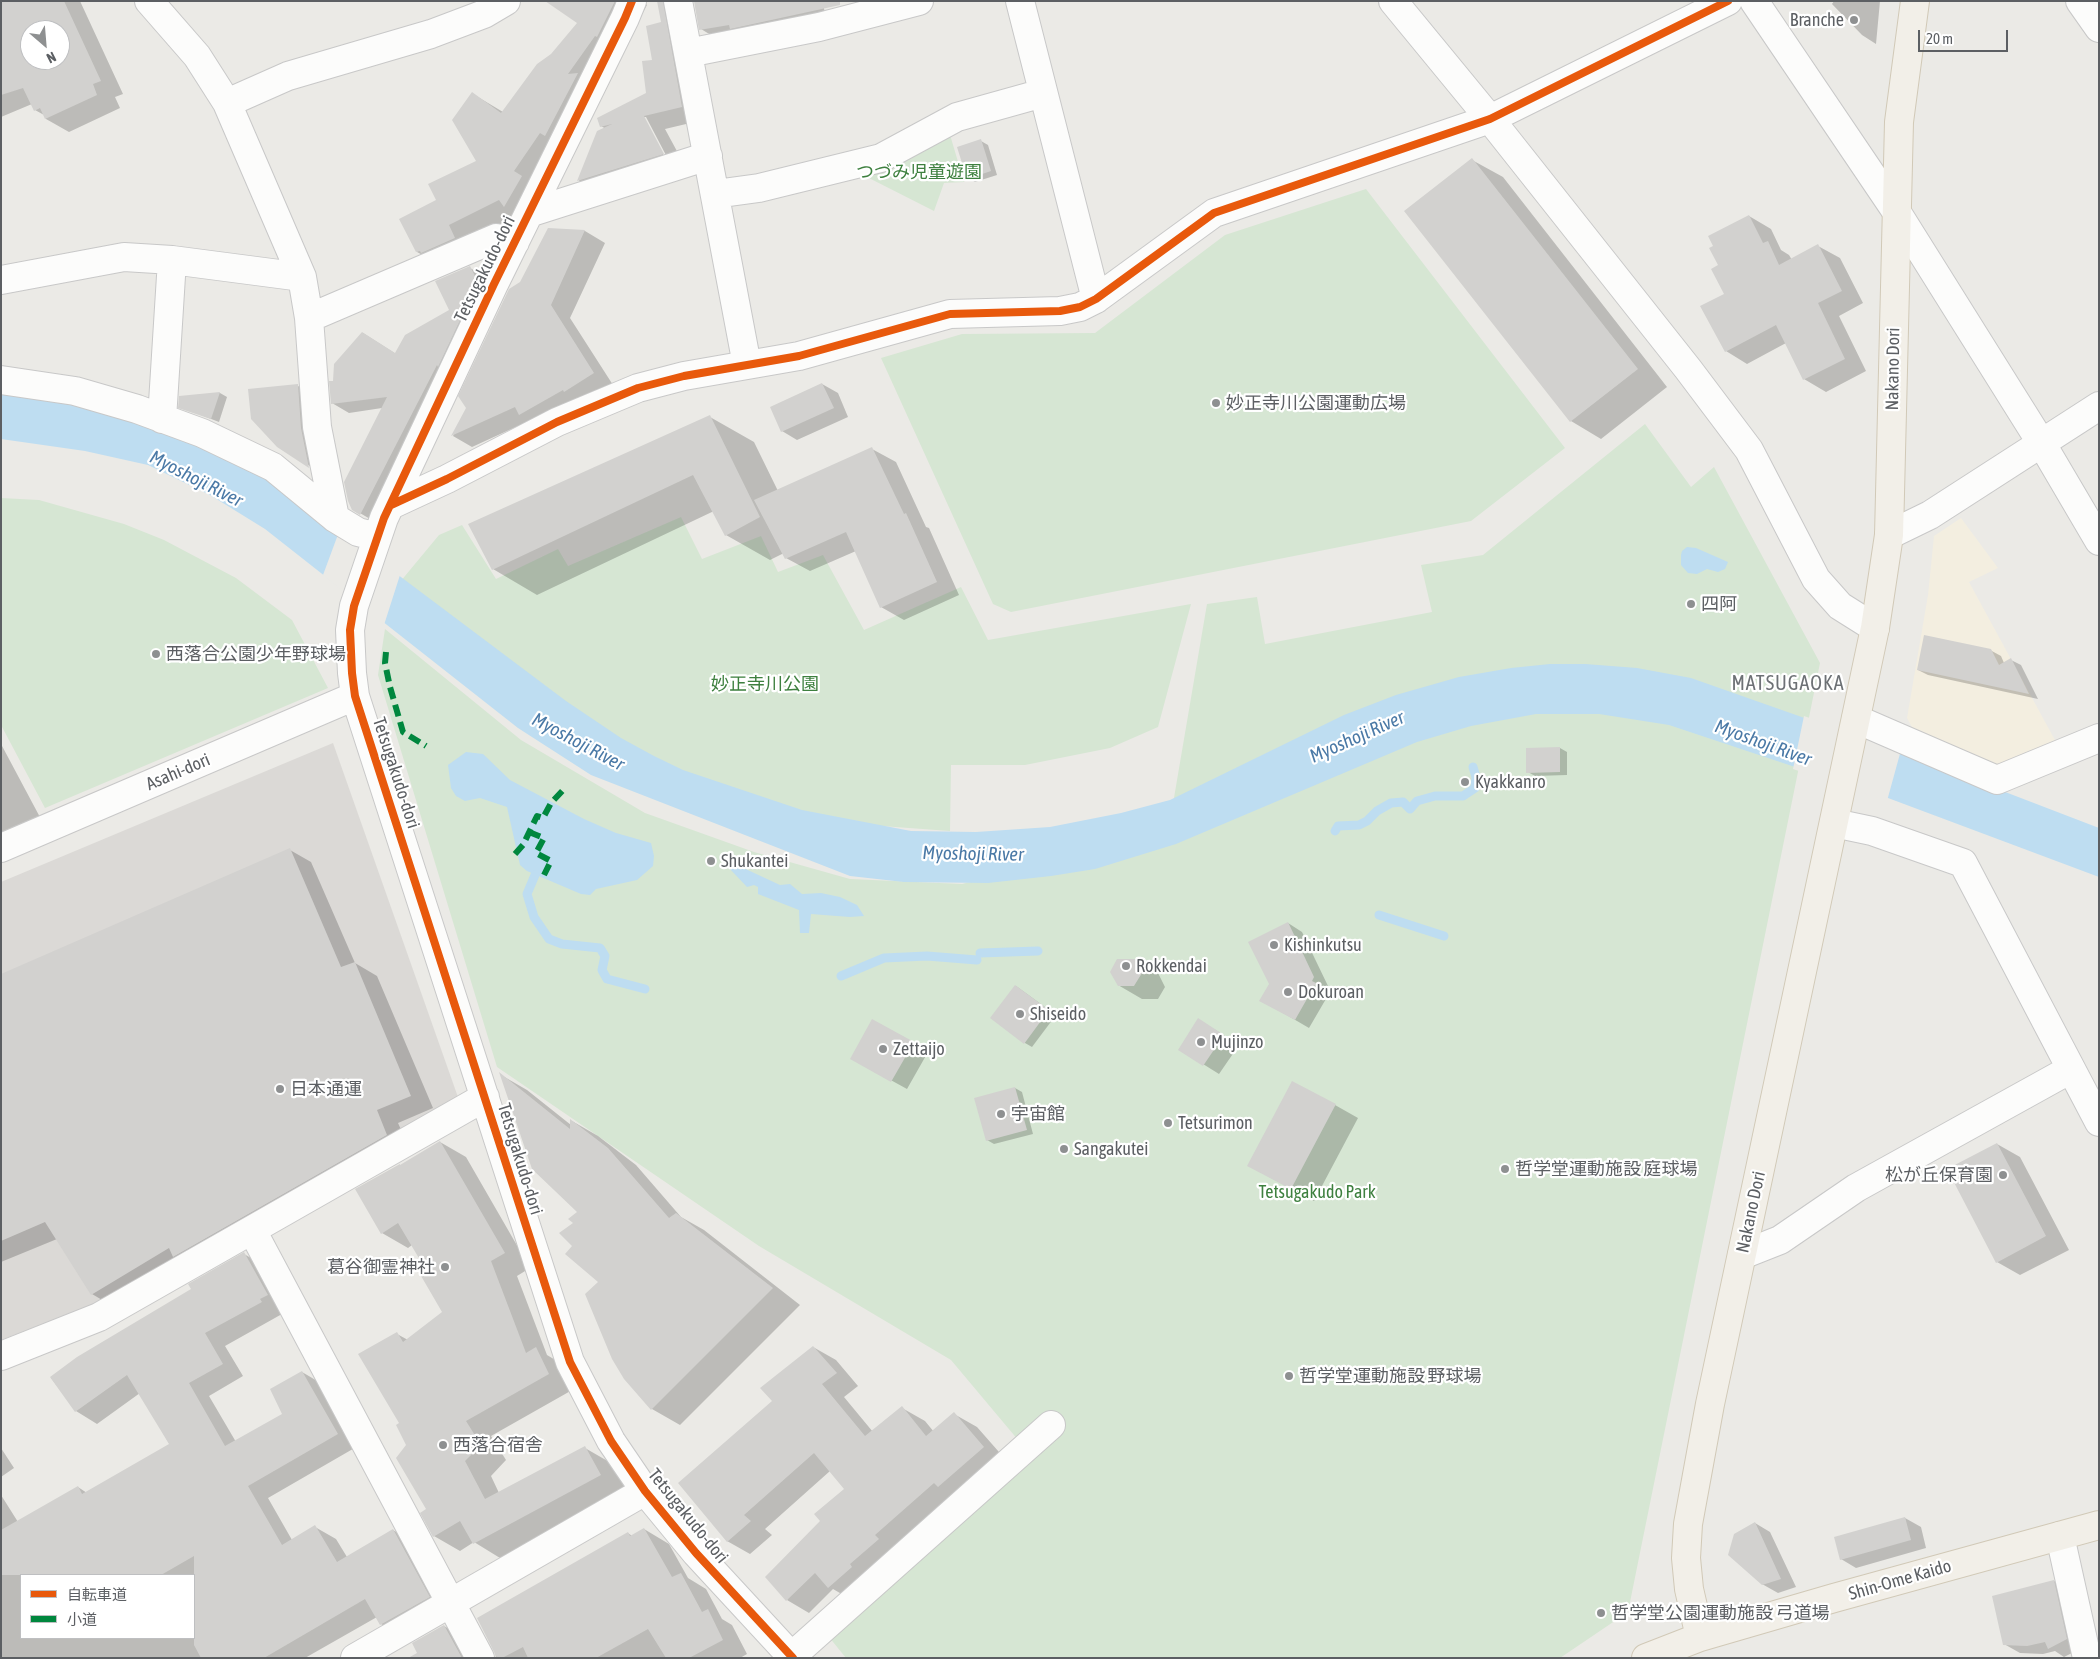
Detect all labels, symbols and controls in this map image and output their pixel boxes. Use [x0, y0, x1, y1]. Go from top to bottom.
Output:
place label: Branche [1790, 9, 1844, 31]
marker: Branche [1848, 14, 1860, 26]
north arrow [20, 20, 70, 70]
scale bar [1920, 20, 2010, 52]
text: 20 m [1926, 30, 1953, 47]
text: N [44, 48, 59, 66]
park label: つづみ児童遊園 [856, 161, 982, 183]
street label: Tetsugakudo-dori [450, 212, 520, 326]
street label: Nakano Dori [1881, 327, 1905, 411]
place label: 妙正寺川公園運動広場 [1226, 392, 1406, 414]
marker: 妙正寺川公園運動広場 [1210, 397, 1222, 409]
water label: Myoshoji River [146, 446, 246, 512]
place label: 四阿 [1701, 593, 1737, 615]
marker: 四阿 [1685, 598, 1697, 610]
place label: 西落合公園少年野球場 [166, 643, 346, 665]
marker: 西落合公園少年野球場 [150, 648, 162, 660]
district label: MATSUGAOKA [1730, 672, 1846, 696]
park label: 妙正寺川公園 [711, 673, 819, 695]
water label: Myoshoji River [1306, 706, 1408, 768]
water label: Myoshoji River [528, 708, 628, 776]
street label: Tetsugakudo-dori [368, 715, 424, 831]
water label: Myoshoji River [1712, 715, 1814, 771]
street label: Asahi-dori [143, 749, 213, 795]
place label: Kyakkanro [1475, 771, 1546, 793]
marker: Kyakkanro [1459, 776, 1471, 788]
water label: Myoshoji River [922, 842, 1024, 866]
place label: Shukantei [721, 850, 788, 872]
marker: Shukantei [705, 855, 717, 867]
place label: Kishinkutsu [1284, 934, 1362, 956]
marker: Kishinkutsu [1268, 939, 1280, 951]
place label: Rokkendai [1136, 955, 1207, 977]
marker: Rokkendai [1120, 960, 1132, 972]
place label: Dokuroan [1298, 981, 1364, 1003]
marker: Dokuroan [1282, 986, 1294, 998]
place label: Shiseido [1030, 1003, 1086, 1025]
marker: Shiseido [1014, 1008, 1026, 1020]
place label: Mujinzo [1211, 1031, 1264, 1053]
marker: Mujinzo [1195, 1036, 1207, 1048]
place label: Zettaijo [893, 1038, 945, 1060]
marker: Zettaijo [877, 1043, 889, 1055]
place label: 日本通運 [290, 1078, 362, 1100]
marker: 日本通運 [274, 1083, 286, 1095]
street label: Tetsugakudo-dori [493, 1101, 547, 1217]
place label: 宇宙館 [1011, 1103, 1065, 1125]
marker: 宇宙館 [995, 1108, 1007, 1120]
place label: Tetsurimon [1178, 1112, 1253, 1134]
marker: Tetsurimon [1162, 1117, 1174, 1129]
place label: Sangakutei [1074, 1138, 1148, 1160]
marker: Sangakutei [1058, 1143, 1070, 1155]
place label: 哲学堂運動施設 庭球場 [1515, 1158, 1697, 1180]
marker: 哲学堂運動施設 庭球場 [1499, 1163, 1511, 1175]
place label: 松が丘保育園 [1885, 1164, 1993, 1186]
street label: Nakano Dori [1732, 1169, 1770, 1255]
marker: 松が丘保育園 [1997, 1169, 2009, 1181]
park label: Tetsugakudo Park [1258, 1181, 1376, 1203]
place label: 葛谷御霊神社 [327, 1256, 435, 1278]
marker: 葛谷御霊神社 [439, 1261, 451, 1273]
place label: 哲学堂運動施設 野球場 [1299, 1365, 1481, 1387]
marker: 哲学堂運動施設 野球場 [1283, 1370, 1295, 1382]
place label: 西落合宿舎 [453, 1434, 543, 1456]
marker: 西落合宿舎 [437, 1439, 449, 1451]
street label: Tetsugakudo-dori [643, 1464, 733, 1568]
street label: Shin-Ome Kaido [1846, 1555, 1954, 1605]
legend [20, 1574, 195, 1639]
text: 自転車道 [67, 1586, 127, 1603]
place label: 哲学堂公園運動施設 弓道場 [1611, 1602, 1829, 1624]
marker: 哲学堂公園運動施設 弓道場 [1595, 1607, 1607, 1619]
text: 小道 [67, 1611, 97, 1628]

